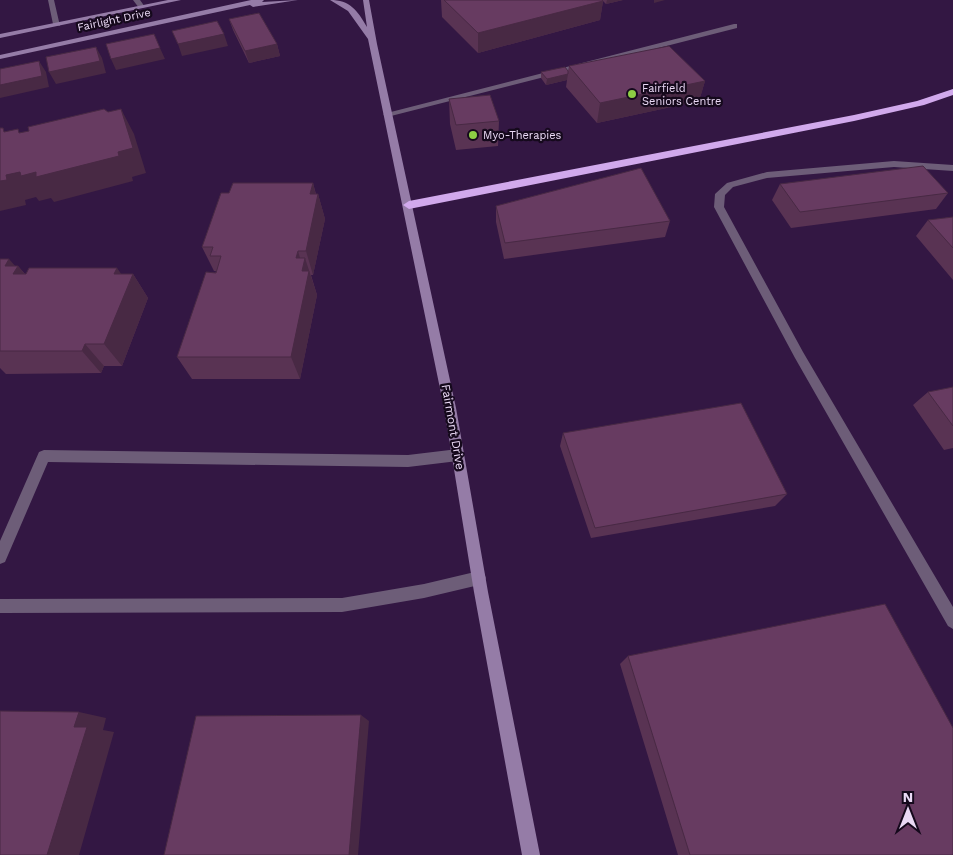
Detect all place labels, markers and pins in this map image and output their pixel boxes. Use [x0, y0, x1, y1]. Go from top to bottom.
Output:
place label: Fairfield Seniors Centre [642, 82, 721, 108]
marker: Fairfield Seniors Centre [626, 88, 638, 100]
marker: Myo-Therapies [467, 129, 479, 141]
place label: Myo-Therapies [483, 129, 562, 142]

